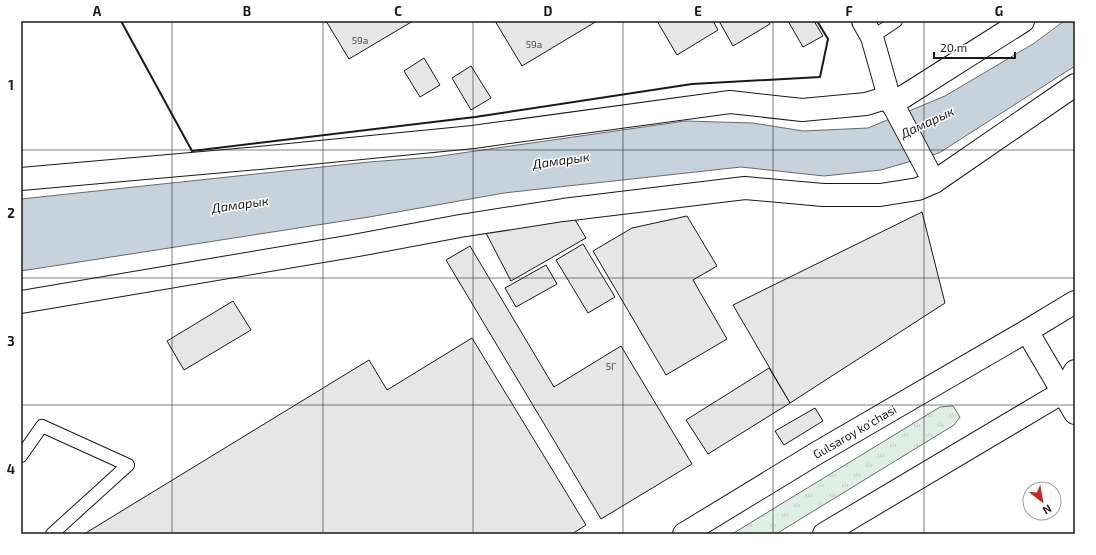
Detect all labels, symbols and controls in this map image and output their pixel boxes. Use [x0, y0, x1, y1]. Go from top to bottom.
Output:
text: A [93, 3, 102, 19]
text: B [243, 3, 251, 19]
text: C [394, 3, 402, 19]
text: D [544, 3, 553, 19]
text: E [694, 3, 702, 19]
text: F [845, 3, 853, 19]
text: G [995, 3, 1003, 19]
house number: 59а [352, 34, 368, 46]
scale bar [934, 34, 1015, 60]
house number: 59а [526, 38, 542, 50]
text: 20 m [940, 40, 967, 54]
text: 1 [8, 77, 14, 93]
water label: Дамарык [897, 103, 956, 142]
water label: Дамарык [531, 148, 591, 172]
water label: Дамарык [210, 192, 270, 216]
text: 2 [7, 205, 15, 221]
text: 3 [7, 333, 15, 349]
house number: 5Г [606, 360, 616, 372]
street label: Gulsaroy ko'chasi [810, 402, 899, 461]
text: 4 [7, 461, 15, 477]
north arrow [1022, 481, 1062, 521]
text: N [1041, 502, 1054, 518]

